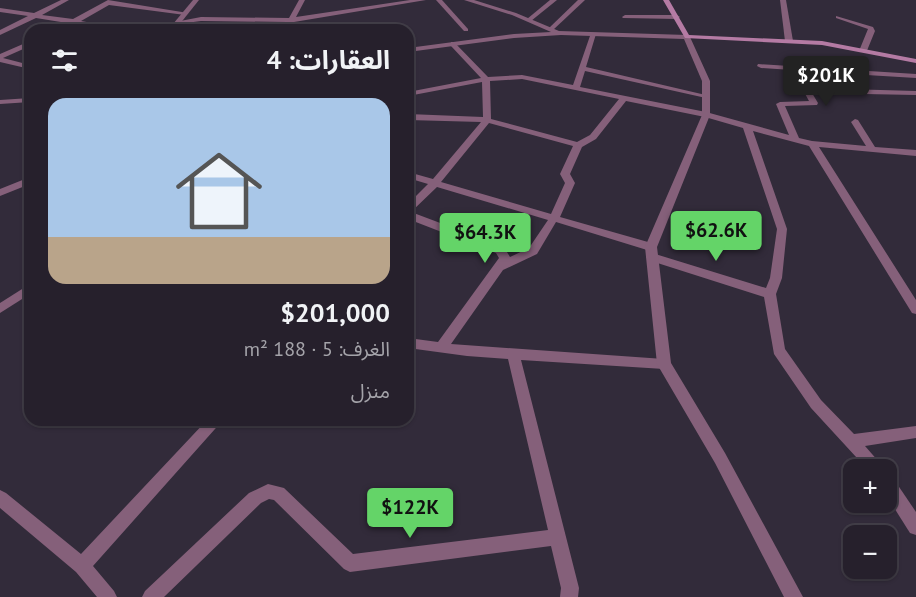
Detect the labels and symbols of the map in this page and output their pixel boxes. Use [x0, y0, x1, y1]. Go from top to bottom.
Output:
pin: $201K [784, 56, 868, 107]
pin: $62.6K [667, 211, 765, 262]
pin: $64.3K [436, 213, 534, 264]
pin: $122K [368, 488, 452, 539]

